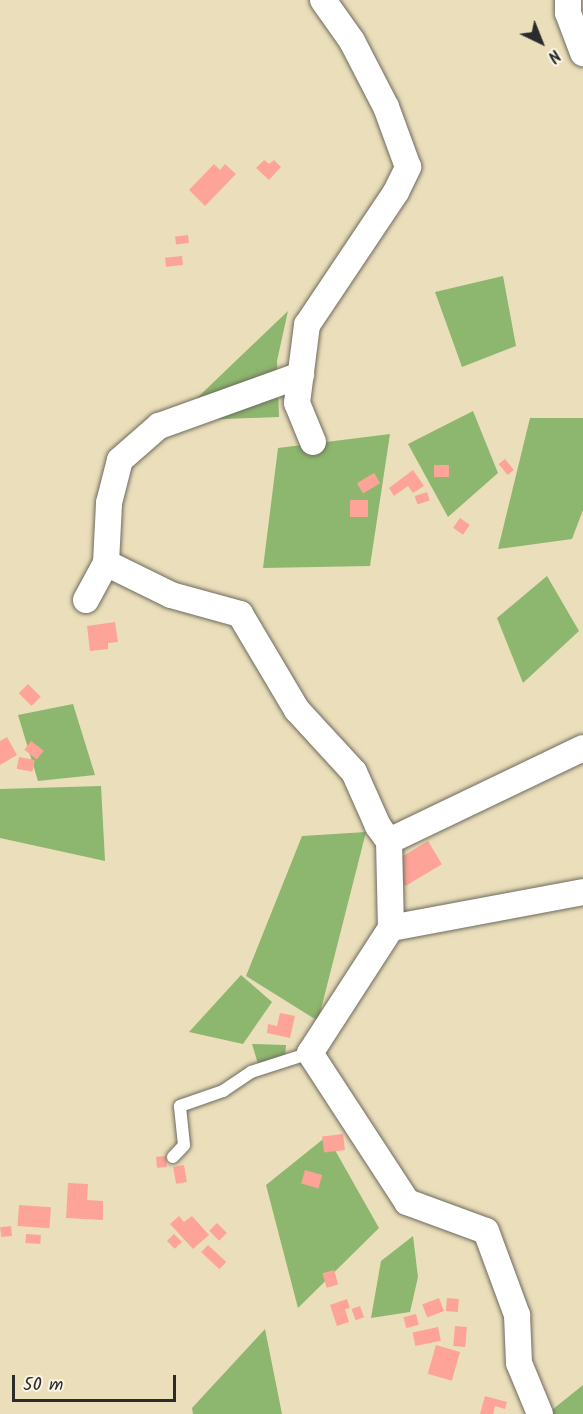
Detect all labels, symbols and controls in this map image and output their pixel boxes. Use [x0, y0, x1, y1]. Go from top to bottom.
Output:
north arrow [511, 12, 571, 72]
text: N [541, 43, 566, 68]
scale bar [15, 1363, 178, 1401]
text: 50 m [23, 1371, 63, 1400]

